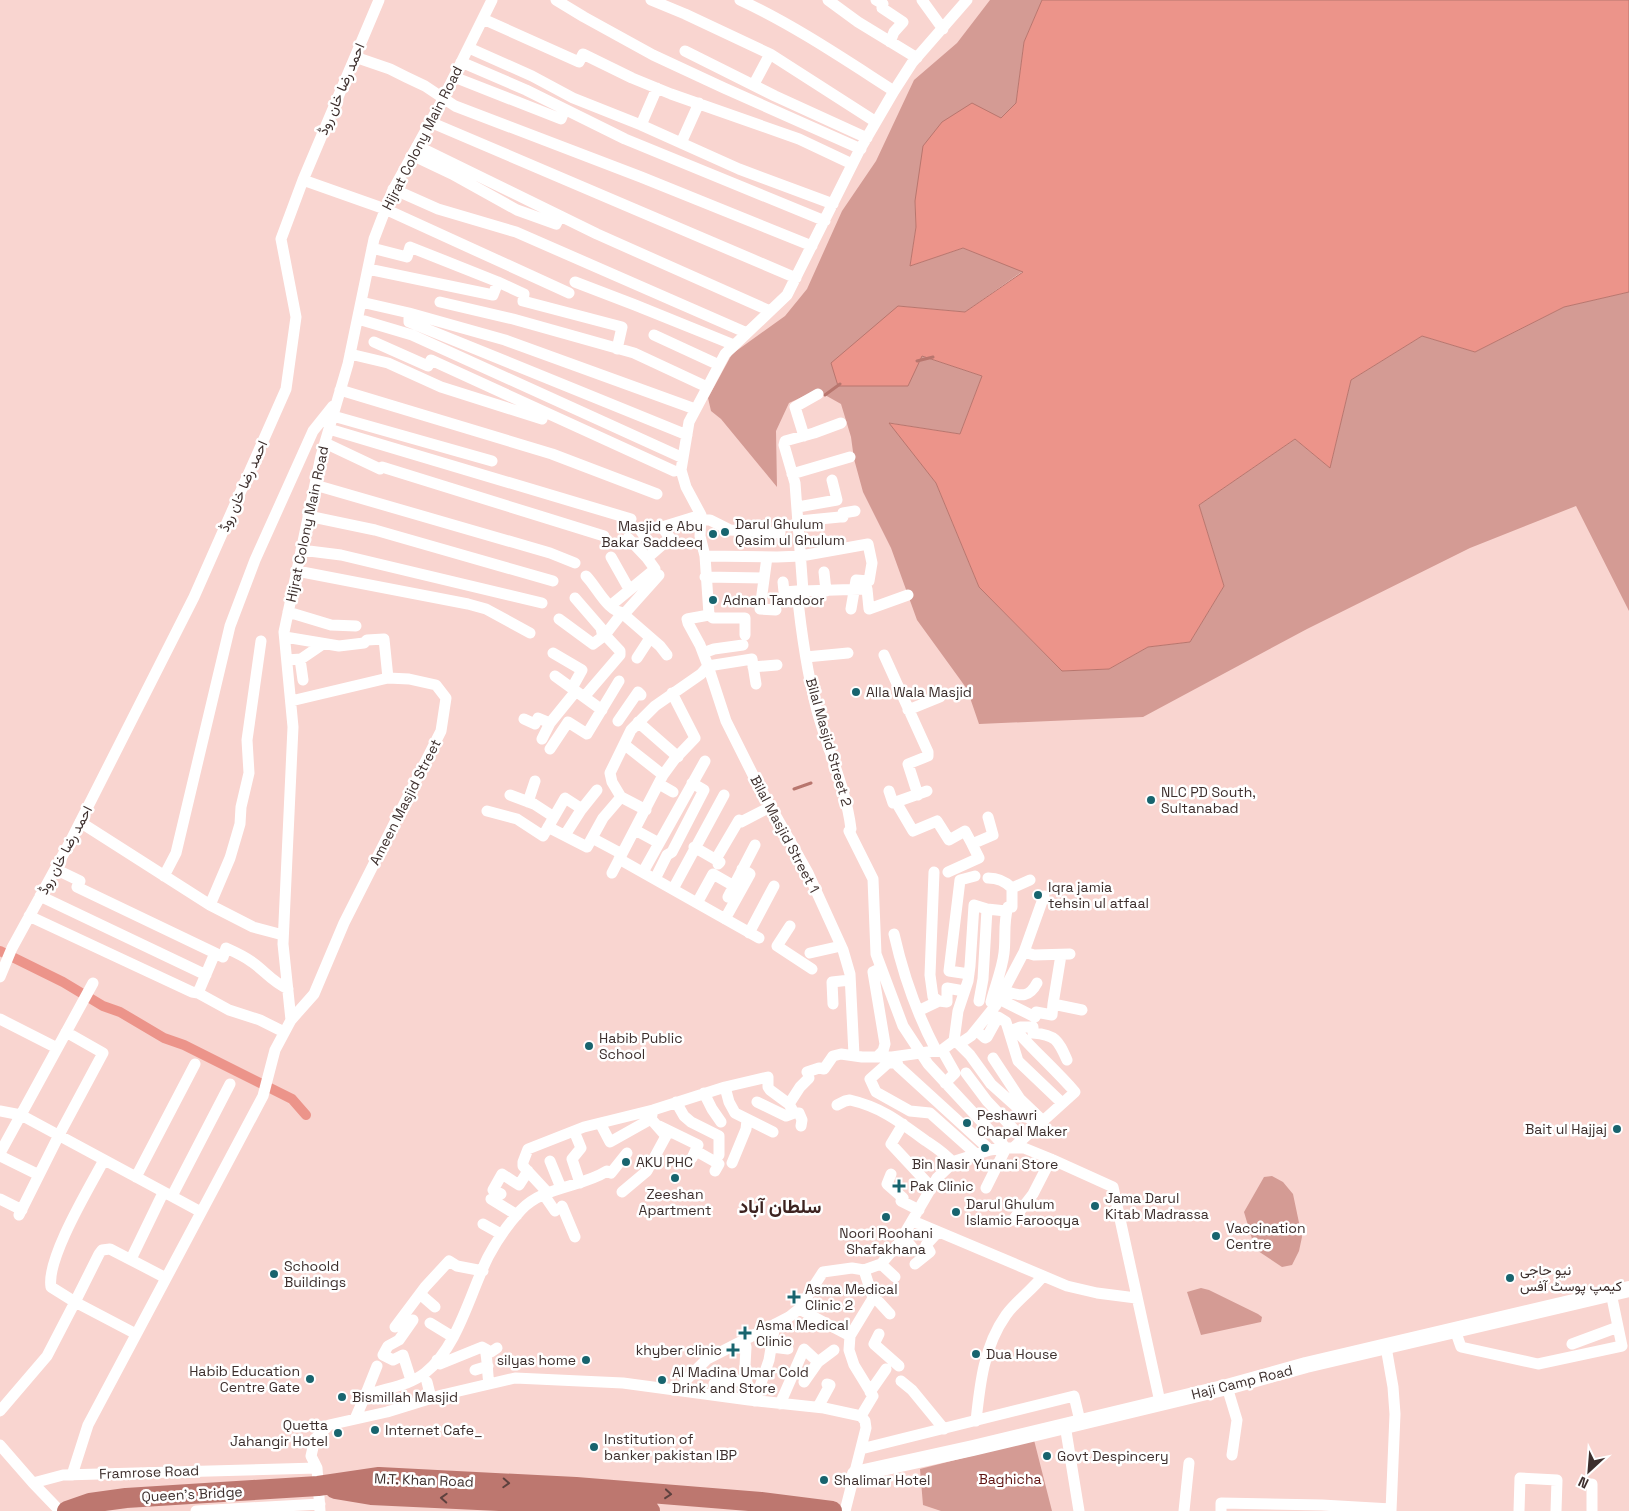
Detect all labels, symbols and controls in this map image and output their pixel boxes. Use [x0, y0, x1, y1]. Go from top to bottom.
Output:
street label: احمد رضا خان روڈ [314, 40, 368, 138]
street label: Hijrat Colony Main Road [378, 63, 466, 213]
street label: احمد رضا خان روڈ [215, 438, 271, 534]
street label: Hijrat Colony Main Road [282, 444, 332, 604]
place label: Darul Ghulum Qasim ul Ghulum [735, 515, 845, 549]
place label: Masjid e Abu Bakar Saddeeq [601, 517, 703, 551]
marker: Darul Ghulum Qasim ul Ghulum [719, 526, 731, 538]
marker: Masjid e Abu Bakar Saddeeq [707, 528, 719, 540]
place label: Adnan Tandoor [723, 591, 825, 609]
marker: Adnan Tandoor [707, 594, 719, 606]
street label: Bilal Masjid Street 2 [802, 676, 856, 808]
place label: Alla Wala Masjid [866, 683, 972, 701]
marker: Alla Wala Masjid [850, 686, 862, 698]
street label: Ameen Masjid Street [365, 736, 445, 868]
street label: Bilal Masjid Street 1 [746, 772, 824, 896]
place label: NLC PD South, Sultanabad [1161, 783, 1256, 817]
marker: NLC PD South, Sultanabad [1145, 794, 1157, 806]
street label: احمد رضا خان روڈ [34, 803, 96, 897]
place label: Iqra jamia tehsin ul atfaal [1048, 878, 1149, 912]
marker: Iqra jamia tehsin ul atfaal [1032, 889, 1044, 901]
place label: Habib Public School [599, 1029, 683, 1063]
marker: Habib Public School [583, 1040, 595, 1052]
place label: Peshawri Chapal Maker [977, 1106, 1068, 1140]
marker: Peshawri Chapal Maker [961, 1117, 973, 1129]
place label: Bait ul Hajjaj [1525, 1120, 1607, 1138]
marker: Bait ul Hajjaj [1611, 1123, 1623, 1135]
marker: Bin Nasir Yunani Store [979, 1142, 991, 1154]
place label: AKU PHC [636, 1153, 693, 1171]
place label: Bin Nasir Yunani Store [912, 1155, 1058, 1173]
marker: AKU PHC [620, 1156, 632, 1168]
marker: Zeeshan Apartment [669, 1172, 681, 1184]
place label: Pak Clinic [910, 1177, 974, 1195]
marker: Pak Clinic [892, 1179, 906, 1193]
place label: Zeeshan Apartment [639, 1185, 711, 1219]
place label: Jama Darul Kitab Madrassa [1105, 1189, 1209, 1223]
district label: سلطان آباد [739, 1194, 821, 1219]
place label: Darul Ghulum Islamic Farooqya [966, 1195, 1079, 1229]
marker: Jama Darul Kitab Madrassa [1089, 1200, 1101, 1212]
marker: Darul Ghulum Islamic Farooqya [950, 1206, 962, 1218]
marker: Noori Roohani Shafakhana [880, 1211, 892, 1223]
place label: Vaccination Centre [1226, 1219, 1306, 1253]
place label: Noori Roohani Shafakhana [839, 1224, 933, 1258]
marker: Vaccination Centre [1210, 1230, 1222, 1242]
place label: Schoold Buildings [284, 1257, 346, 1291]
place label: نیو حاجی کیمپ پوسٹ آفس [1520, 1261, 1622, 1296]
marker: Schoold Buildings [268, 1268, 280, 1280]
marker: نیو حاجی کیمپ پوسٹ آفس [1504, 1272, 1516, 1284]
place label: Asma Medical Clinic 2 [805, 1280, 898, 1314]
marker: Asma Medical Clinic 2 [787, 1290, 801, 1304]
place label: Asma Medical Clinic [756, 1316, 849, 1350]
marker: Asma Medical Clinic [738, 1326, 752, 1340]
place label: khyber clinic [636, 1341, 722, 1359]
marker: khyber clinic [726, 1343, 740, 1357]
place label: Dua House [986, 1345, 1058, 1363]
marker: Dua House [970, 1348, 982, 1360]
place label: silyas home [497, 1351, 576, 1369]
marker: silyas home [580, 1354, 592, 1366]
street label: Haji Camp Road [1189, 1361, 1295, 1403]
place label: Habib Education Centre Gate [189, 1362, 300, 1396]
place label: Al Madina Umar Cold Drink and Store [672, 1363, 809, 1397]
marker: Habib Education Centre Gate [304, 1373, 316, 1385]
marker: Al Madina Umar Cold Drink and Store [656, 1374, 668, 1386]
place label: Bismillah Masjid [352, 1388, 458, 1406]
marker: Bismillah Masjid [336, 1391, 348, 1403]
place label: Quetta Jahangir Hotel [230, 1416, 328, 1450]
place label: Internet Cafe_ [385, 1421, 483, 1439]
marker: Internet Cafe_ [369, 1424, 381, 1436]
marker: Quetta Jahangir Hotel [332, 1427, 344, 1439]
place label: Institution of banker pakistan IBP [604, 1430, 737, 1464]
marker: Institution of banker pakistan IBP [588, 1441, 600, 1453]
north arrow [1564, 1446, 1614, 1496]
place label: Govt Despincery [1057, 1447, 1169, 1465]
marker: Govt Despincery [1041, 1450, 1053, 1462]
street label: Framrose Road [99, 1461, 199, 1483]
street label: M.T. Khan Road [374, 1469, 474, 1491]
park label: Baghicha [978, 1470, 1042, 1488]
place label: Shalimar Hotel [834, 1471, 931, 1489]
text: N [1575, 1473, 1591, 1493]
marker: Shalimar Hotel [818, 1474, 830, 1486]
one-way arrow [502, 1478, 510, 1489]
street label: Queen's Bridge [141, 1482, 243, 1506]
one-way arrow [665, 1489, 673, 1500]
one-way arrow [439, 1493, 447, 1504]

